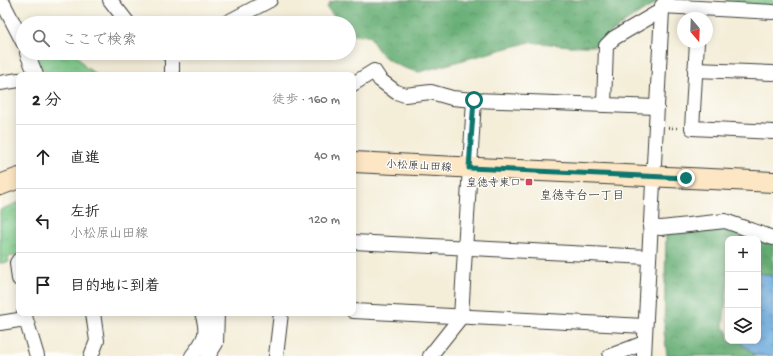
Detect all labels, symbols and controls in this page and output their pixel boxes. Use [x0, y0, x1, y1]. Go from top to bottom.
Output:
north arrow [677, 12, 713, 48]
search box [16, 16, 356, 60]
icon: search [30, 27, 52, 49]
text: ここで検索 [62, 32, 137, 50]
route start [465, 91, 483, 109]
text: 2 分 [32, 92, 61, 112]
text: 徒歩 · 160 m [272, 93, 340, 108]
icon: ahead [32, 146, 54, 168]
text: 40 m [314, 149, 340, 164]
text: 直進 [70, 150, 100, 168]
street label: 小松原山田線 [386, 158, 452, 175]
route end [677, 169, 695, 187]
place label: 皇徳寺東口 [466, 177, 521, 190]
marker: 皇徳寺東口 [524, 177, 534, 187]
district label: 皇徳寺台一丁目 [540, 189, 624, 204]
text: 左折 [70, 204, 100, 222]
icon: left [32, 210, 54, 232]
text: 120 m [309, 213, 340, 228]
text: 小松原山田線 [70, 227, 148, 242]
map controls [725, 236, 761, 344]
button: + [725, 236, 761, 272]
button: − [725, 272, 761, 308]
icon: arrive [32, 274, 54, 296]
text: 目的地に到着 [70, 278, 160, 296]
button: layers [725, 308, 761, 344]

